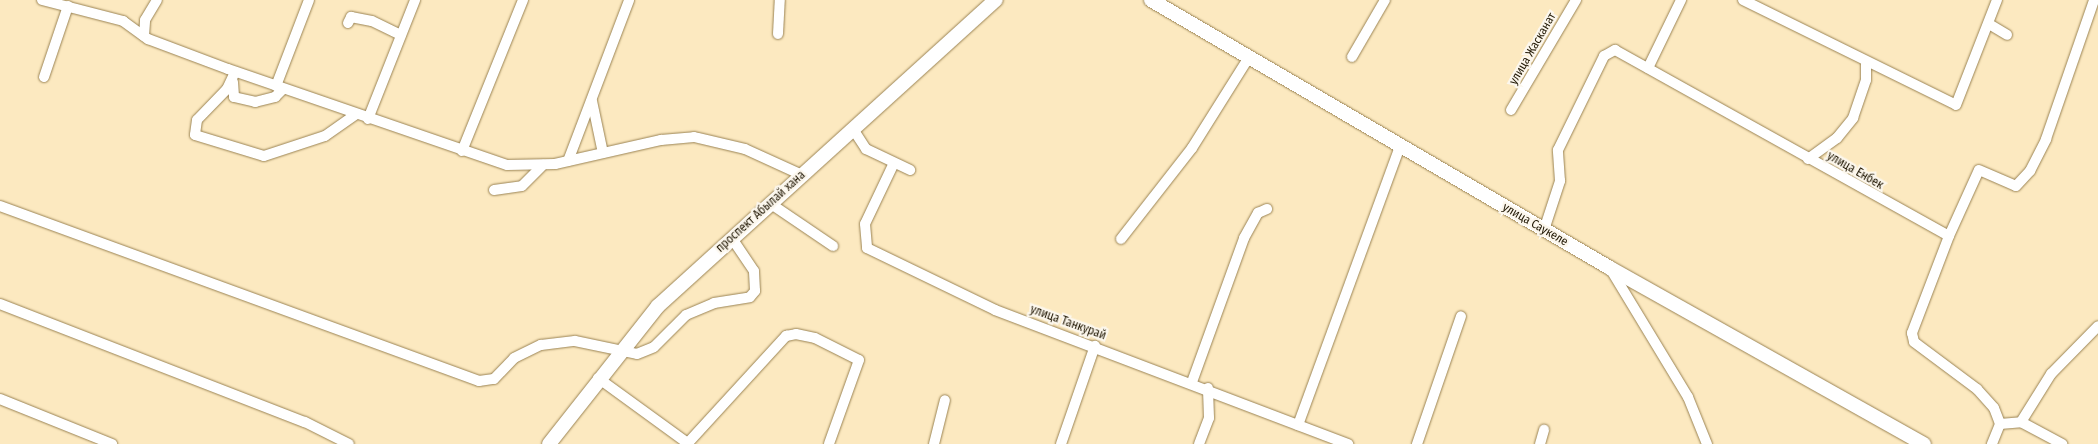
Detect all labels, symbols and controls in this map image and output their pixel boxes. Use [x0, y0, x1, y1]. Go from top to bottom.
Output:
street label: улица Жасканат [1507, 10, 1559, 88]
street label: улица Енбек [1824, 149, 1886, 193]
street label: проспект Абылай хана [714, 168, 808, 256]
street label: улица Саукеле [1500, 200, 1570, 250]
street label: улица Танкурай [1028, 303, 1108, 343]

